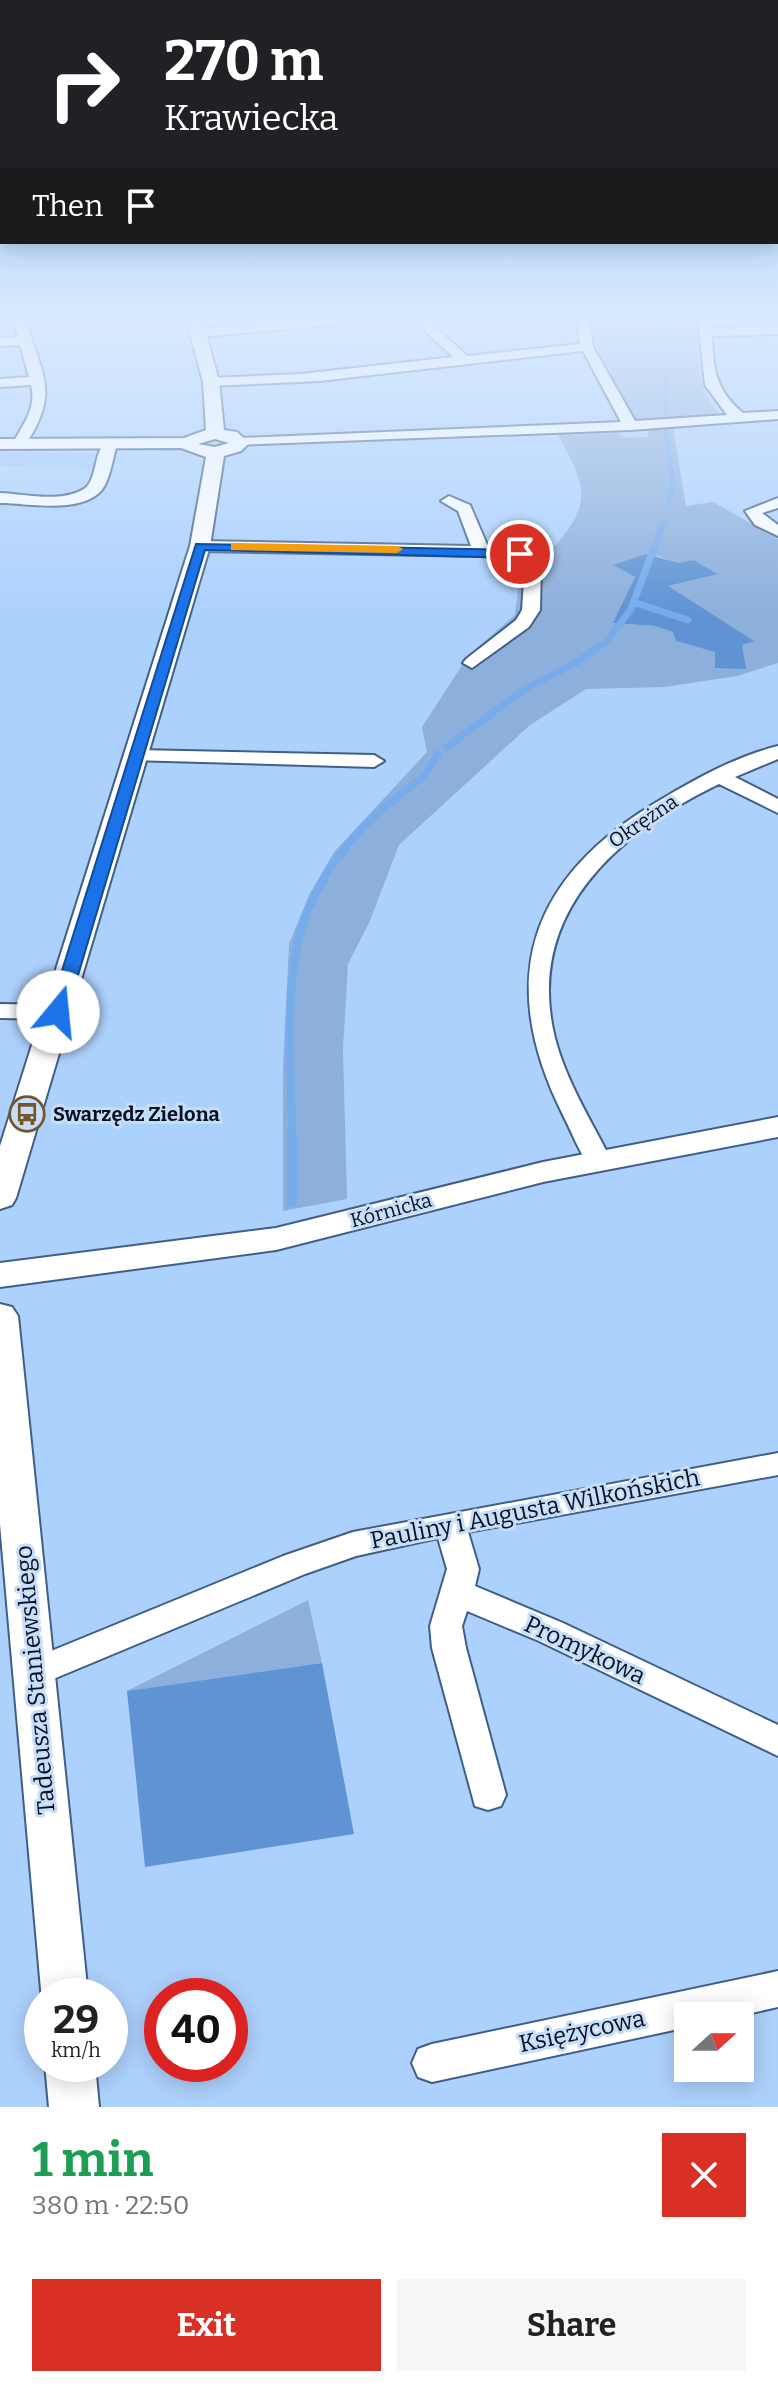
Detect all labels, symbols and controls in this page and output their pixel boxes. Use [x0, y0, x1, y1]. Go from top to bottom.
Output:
text: 270 m [164, 28, 324, 95]
icon: right [32, 32, 136, 136]
text: Krawiecka [164, 96, 338, 140]
icon: arrive [119, 184, 163, 228]
text: Then [32, 188, 103, 224]
pin [486, 520, 554, 588]
icon: arrive [498, 532, 542, 576]
street label: Okrężna [604, 789, 682, 853]
position arrow [16, 970, 100, 1054]
bus stop icon: Swarzędz Zielona [8, 1095, 46, 1133]
place label: Swarzędz Zielona [53, 1102, 220, 1126]
street label: Kórnicka [348, 1188, 435, 1232]
street label: Pauliny i Augusta Wilkońskich [368, 1463, 702, 1555]
street label: Tadeusza Staniewskiego [9, 1544, 61, 1816]
street label: Promykowa [520, 1610, 650, 1690]
speed limit sign: 40 [144, 1978, 248, 2082]
text: 29 [53, 1996, 99, 2044]
north arrow [674, 2002, 754, 2082]
map controls [674, 2002, 754, 2082]
street label: Księżycowa [516, 2004, 648, 2058]
text: km/h [51, 2038, 101, 2062]
text: 1 min [32, 2131, 153, 2189]
button: close [662, 2133, 746, 2217]
text: 380 m · 22:50 [32, 2190, 189, 2221]
button: Exit [32, 2279, 381, 2371]
button: Share [397, 2279, 746, 2371]

